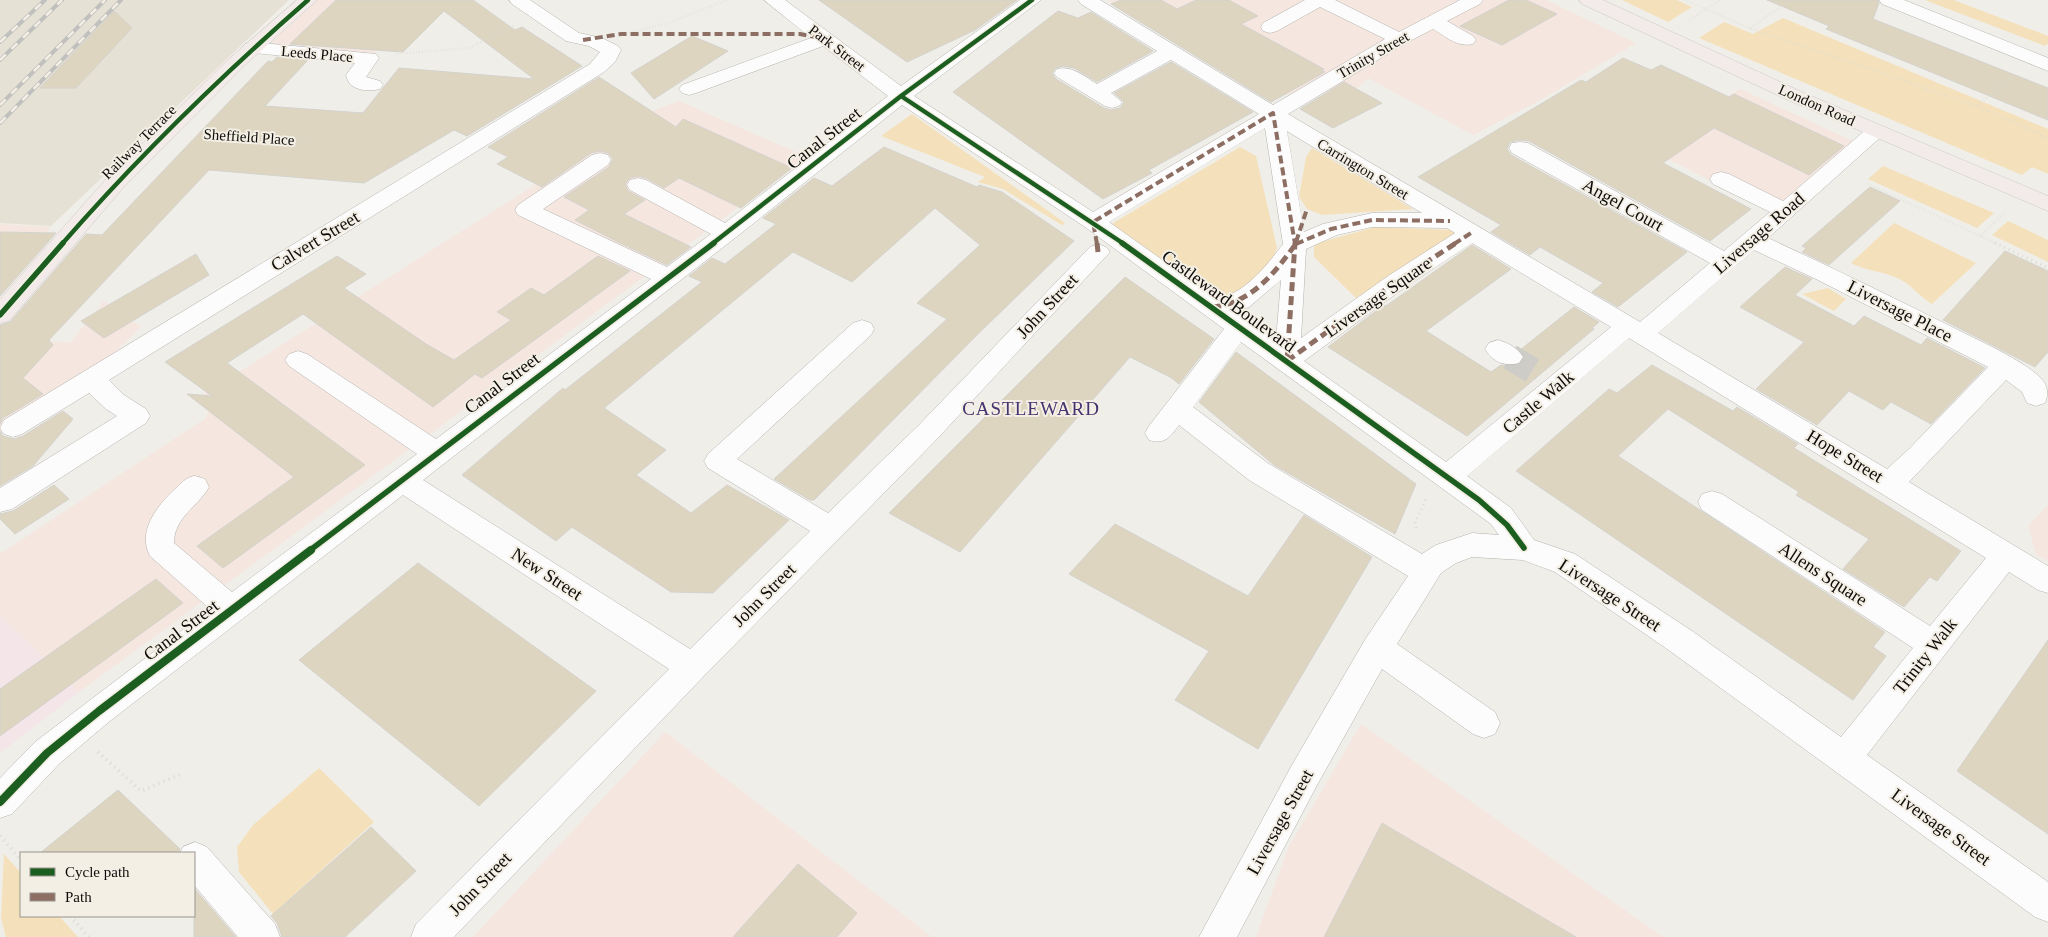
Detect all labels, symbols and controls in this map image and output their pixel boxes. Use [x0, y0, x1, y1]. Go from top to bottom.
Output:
street label: Park Street [806, 22, 869, 75]
street label: Trinity Street [1334, 28, 1412, 82]
street label: Leeds Place [280, 43, 354, 65]
street label: London Road [1776, 81, 1858, 129]
street label: Railway Terrace [99, 101, 180, 182]
street label: Canal Street [783, 103, 865, 173]
street label: Sheffield Place [203, 126, 295, 148]
street label: Carrington Street [1314, 135, 1412, 203]
street label: Angel Court [1579, 175, 1667, 235]
street label: Liversage Road [1710, 188, 1808, 278]
street label: Calvert Street [267, 207, 363, 275]
street label: Castleward Boulevard [1158, 246, 1300, 356]
street label: Liversage Square [1321, 253, 1435, 341]
street label: John Street [1012, 270, 1082, 342]
street label: Liversage Place [1844, 276, 1956, 346]
street label: Canal Street [461, 348, 543, 418]
street label: Castle Walk [1498, 366, 1578, 438]
district label: CASTLEWARD [962, 398, 1100, 419]
street label: Hope Street [1803, 425, 1887, 487]
street label: Allens Square [1775, 538, 1871, 610]
street label: New Street [508, 544, 586, 604]
street label: Liversage Street [1555, 555, 1665, 635]
street label: John Street [728, 559, 800, 631]
street label: Canal Street [140, 595, 222, 665]
street label: Trinity Walk [1889, 614, 1961, 698]
street label: Liversage Street [1243, 766, 1317, 878]
street label: Liversage Street [1888, 784, 1994, 870]
street label: John Street [445, 848, 515, 920]
legend [20, 852, 195, 917]
text: Cycle path [65, 864, 130, 880]
text: Path [65, 889, 92, 905]

